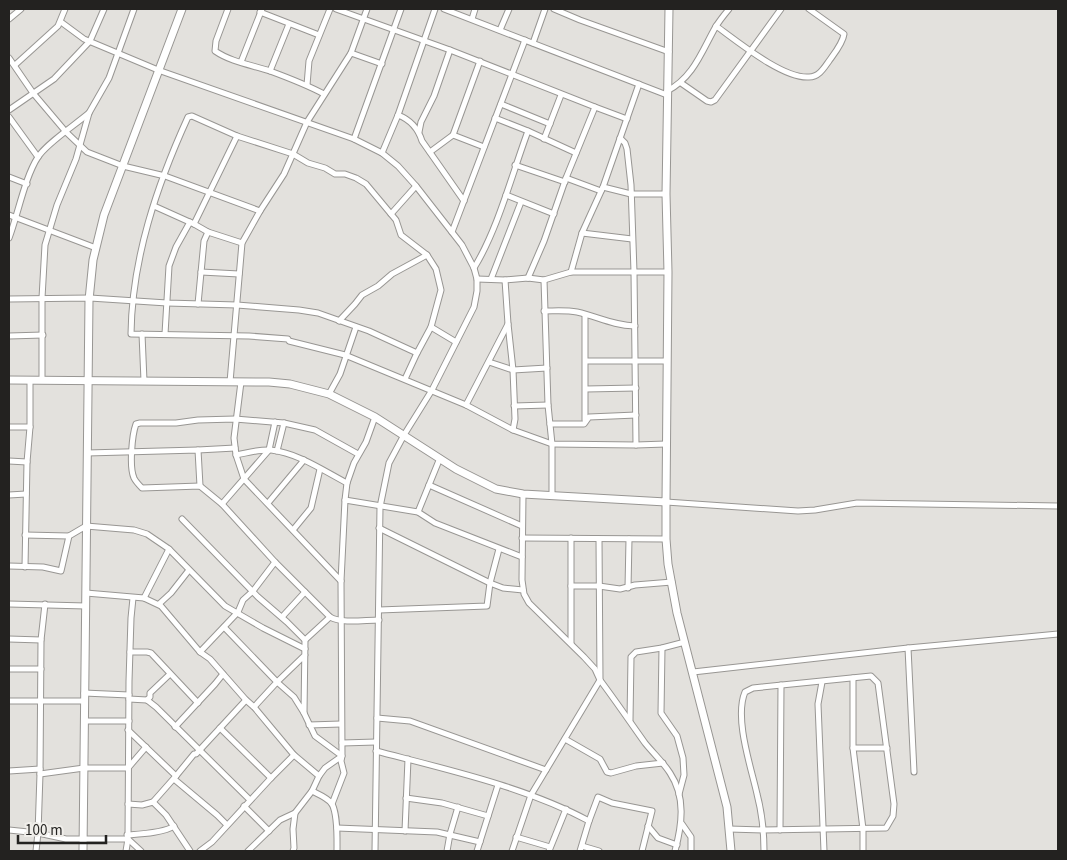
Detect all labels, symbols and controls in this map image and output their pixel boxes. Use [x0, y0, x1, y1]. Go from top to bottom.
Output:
scale bar [18, 812, 105, 844]
text: 100 m [25, 820, 63, 841]

